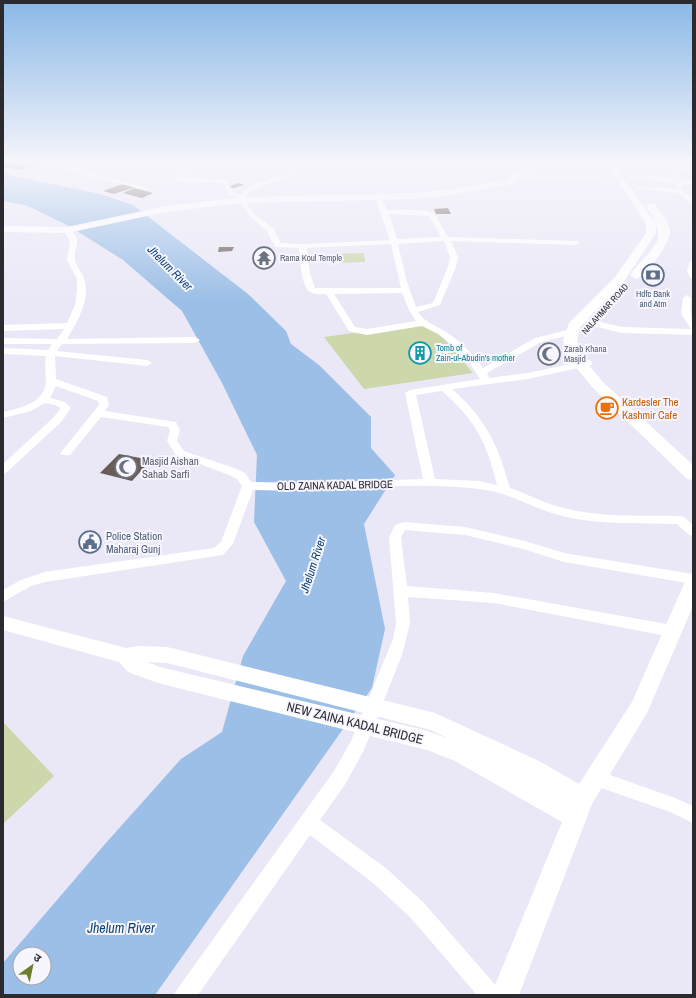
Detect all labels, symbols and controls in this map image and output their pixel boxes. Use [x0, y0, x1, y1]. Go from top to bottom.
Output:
water label: Jhelum River [143, 241, 197, 295]
temple icon: Rama Koul Temple [251, 245, 277, 271]
place label: Rama Koul Temple [280, 252, 342, 264]
bank icon: Hdfc Bank and Atm [640, 262, 666, 288]
street label: NALAHMAR ROAD [579, 281, 631, 337]
place label: Hdfc Bank and Atm [636, 288, 670, 310]
building icon: Tomb of Zain-ul-Abudin's mother [407, 340, 433, 366]
mosque icon: Zarab Khana Masjid [536, 341, 562, 367]
place label: Tomb of Zain-ul-Abudin's mother [436, 342, 515, 364]
place label: Zarab Khana Masjid [564, 343, 607, 365]
cafe icon: Kardesler The Kashmir Cafe [594, 395, 620, 421]
place label: Kardesler The Kashmir Cafe [622, 395, 679, 422]
mosque icon: Masjid Aishan Sahab Sarfi [113, 454, 139, 480]
place label: Masjid Aishan Sahab Sarfi [142, 454, 199, 481]
street label: OLD ZAINA KADAL BRIDGE [277, 477, 393, 493]
public building icon: Police Station Maharaj Gunj [77, 529, 103, 555]
place label: Police Station Maharaj Gunj [106, 529, 162, 556]
water label: Jhelum River [296, 534, 330, 596]
street label: NEW ZAINA KADAL BRIDGE [285, 698, 425, 748]
water label: Jhelum River [86, 919, 156, 937]
north arrow [12, 946, 52, 986]
text: उ [31, 950, 44, 966]

